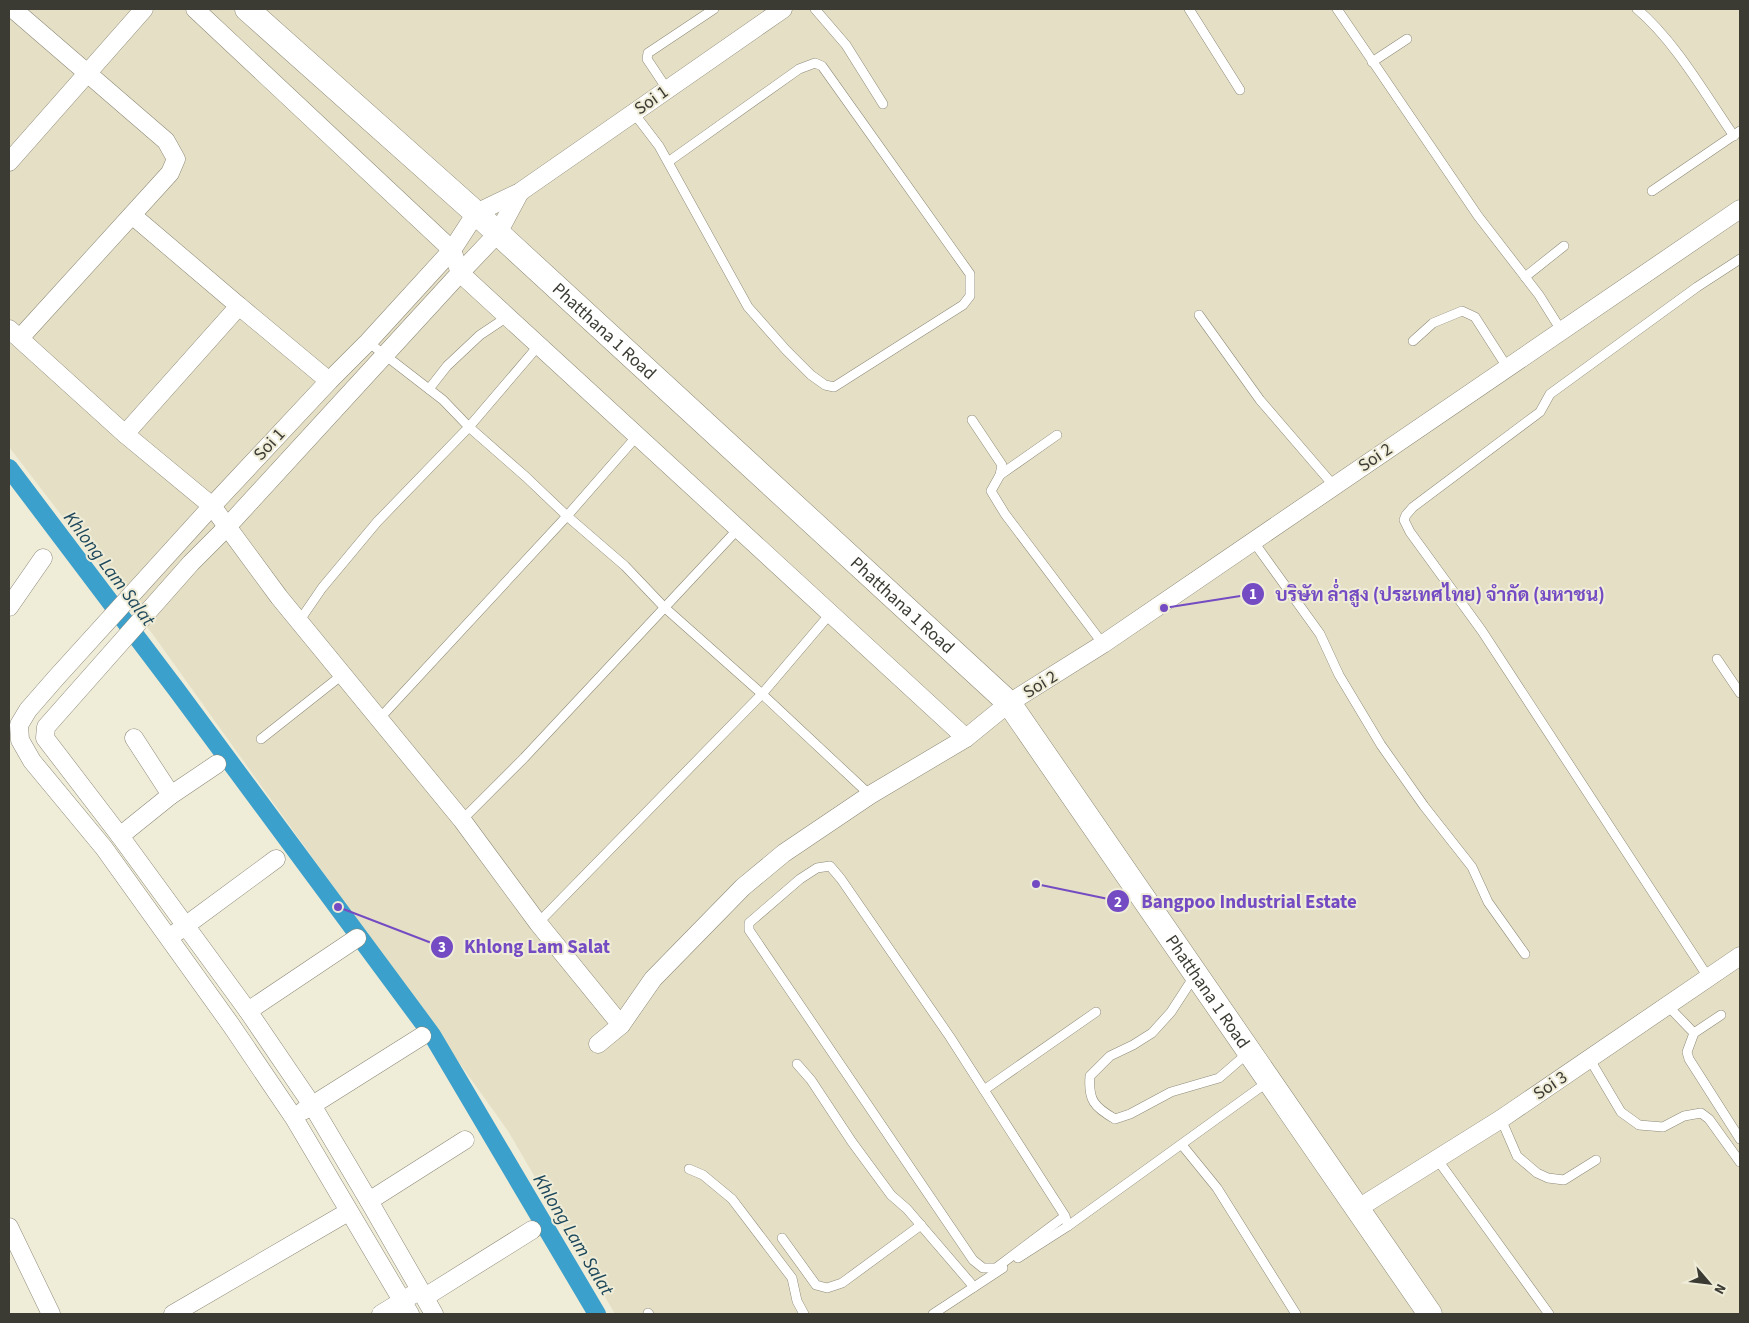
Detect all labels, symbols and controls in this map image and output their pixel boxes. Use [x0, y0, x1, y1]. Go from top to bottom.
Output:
street label: Soi 1 [629, 80, 673, 121]
street label: Phatthana 1 Road [546, 277, 662, 386]
street label: Soi 1 [248, 423, 291, 466]
street label: Soi 2 [1353, 437, 1397, 478]
water label: Khlong Lam Salat [57, 506, 161, 633]
street label: Phatthana 1 Road [845, 551, 960, 660]
callout: บริษัท ล่ำสูง (ประเทศไทย) จำกัด (มหาชน) [1240, 577, 1615, 611]
text: บริษัท ล่ำสูง (ประเทศไทย) จำกัด (มหาชน) [1275, 579, 1605, 609]
text: 1 [1249, 584, 1257, 605]
street label: Soi 2 [1018, 664, 1062, 705]
callout: Bangpoo Industrial Estate [1106, 884, 1366, 918]
text: Bangpoo Industrial Estate [1141, 889, 1357, 916]
text: 2 [1114, 892, 1122, 913]
callout: Khlong Lam Salat [429, 930, 620, 964]
street label: Phatthana 1 Road [1159, 930, 1255, 1054]
text: Khlong Lam Salat [464, 934, 610, 961]
text: 3 [438, 937, 446, 958]
street label: Soi 3 [1528, 1065, 1572, 1106]
water label: Khlong Lam Salat [526, 1169, 620, 1301]
north arrow [1684, 1258, 1734, 1308]
text: N [1709, 1280, 1731, 1297]

